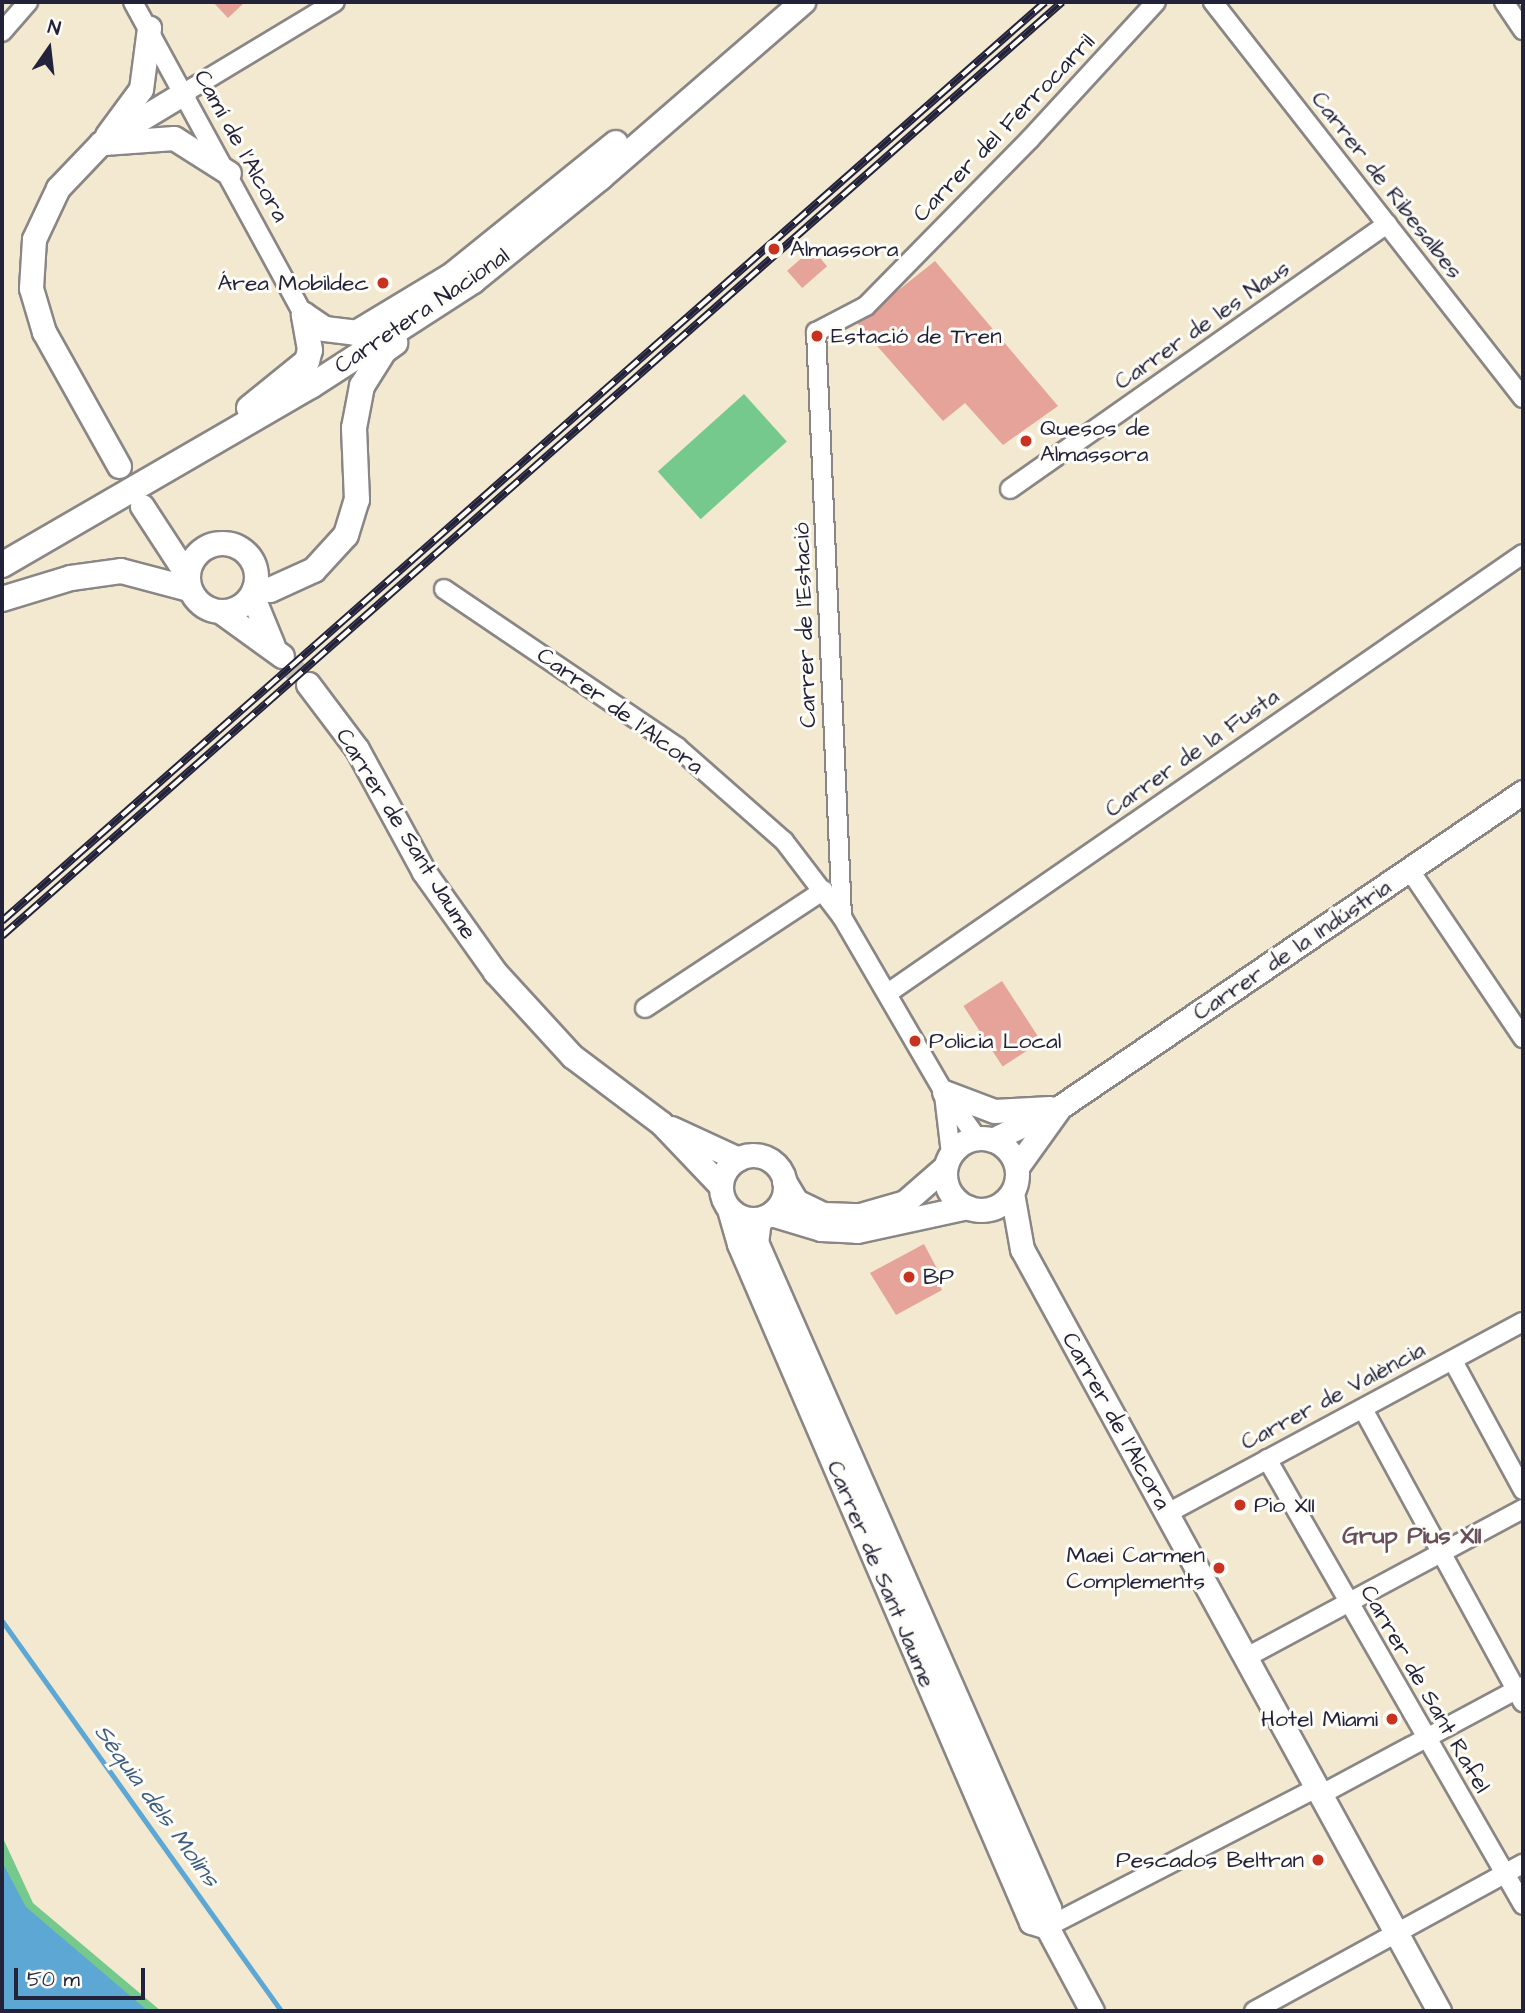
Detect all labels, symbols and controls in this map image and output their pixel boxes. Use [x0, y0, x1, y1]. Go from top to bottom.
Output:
north arrow [14, 14, 84, 84]
text: N [45, 14, 63, 43]
street label: Carrer del Ferrocarril [907, 28, 1101, 228]
street label: Camí de l'Alcora [188, 65, 294, 227]
street label: Carrer de Ribesalbes [1305, 86, 1469, 284]
place label: Almassora [790, 235, 898, 263]
marker: Almassora [764, 239, 784, 259]
street label: Carretera Nacional [329, 242, 515, 380]
street label: Carrer de les Naus [1109, 254, 1295, 396]
place label: Área Mobildec [217, 269, 369, 297]
marker: Área Mobildec [375, 275, 391, 291]
place label: Estació de Tren [831, 322, 1002, 350]
marker: Estació de Tren [809, 328, 825, 344]
place label: Quesos de Almassora [1040, 414, 1150, 468]
marker: Quesos de Almassora [1018, 433, 1034, 449]
street label: Carrer de l'Estació [788, 522, 822, 728]
street label: Carrer de l'Alcora [531, 641, 709, 781]
street label: Carrer de la Fusta [1100, 683, 1284, 823]
street label: Carrer de Sant Jaume [330, 723, 482, 945]
street label: Carrer de la Indústria [1188, 873, 1396, 1027]
place label: Policia Local [929, 1027, 1061, 1055]
marker: Policia Local [907, 1033, 923, 1049]
place label: BP [923, 1263, 954, 1291]
marker: BP [901, 1269, 917, 1285]
street label: Carrer de l'Alcora [1056, 1327, 1176, 1515]
street label: Carrer de València [1236, 1336, 1430, 1456]
street label: Carrer de Sant Jaume [821, 1457, 941, 1691]
place label: Pio XII [1254, 1491, 1315, 1519]
marker: Pio XII [1232, 1497, 1248, 1513]
district label: Grup Pius XII [1342, 1523, 1482, 1551]
place label: Maei Carmen Complements [1066, 1541, 1205, 1595]
marker: Maei Carmen Complements [1211, 1560, 1227, 1576]
street label: Carrer de Sant Rafel [1354, 1580, 1496, 1798]
place label: Hotel Miami [1261, 1705, 1378, 1733]
marker: Hotel Miami [1384, 1711, 1400, 1727]
water label: Séquia dels Molins [87, 1719, 225, 1893]
place label: Pescados Beltran [1116, 1846, 1304, 1874]
marker: Pescados Beltran [1310, 1852, 1326, 1868]
scale bar [18, 1954, 149, 1998]
text: 50 m [27, 1965, 80, 1994]

